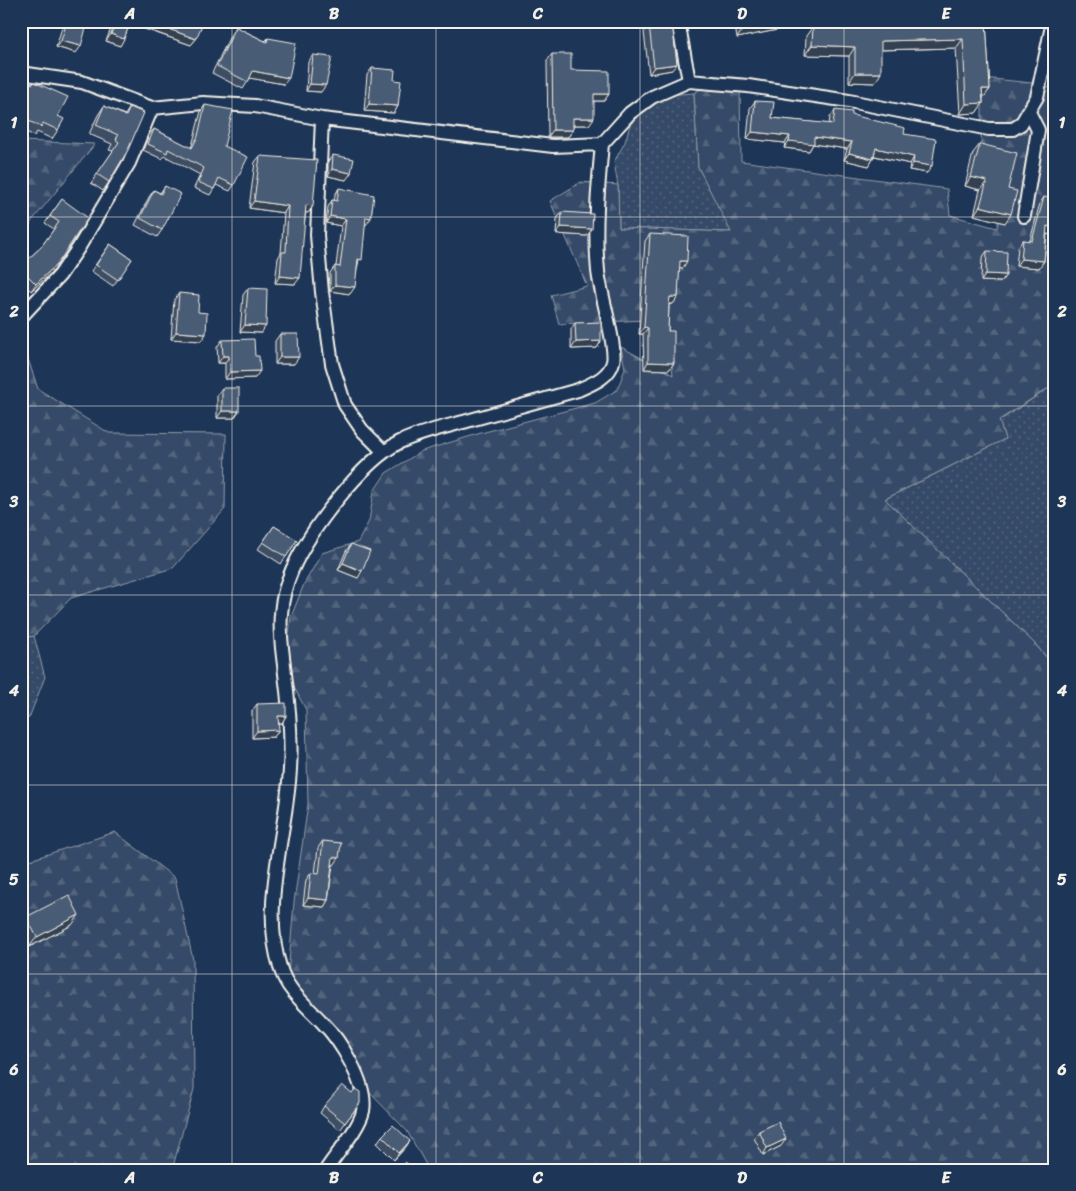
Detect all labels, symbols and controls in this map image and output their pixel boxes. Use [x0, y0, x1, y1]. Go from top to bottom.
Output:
text: A [124, 0, 135, 28]
text: B [329, 0, 340, 28]
text: C [532, 0, 544, 28]
text: D [737, 0, 747, 28]
text: E [942, 0, 952, 28]
text: 1 [11, 108, 18, 137]
text: 1 [1059, 108, 1066, 137]
text: 2 [8, 297, 19, 326]
text: 2 [1056, 297, 1067, 326]
text: 3 [9, 487, 19, 516]
text: 3 [1057, 487, 1067, 516]
text: 4 [8, 676, 19, 705]
text: 4 [1056, 676, 1067, 705]
text: 5 [9, 865, 19, 894]
text: 5 [1057, 865, 1067, 894]
text: 6 [8, 1055, 19, 1084]
text: 6 [1056, 1055, 1067, 1084]
text: A [124, 1163, 135, 1191]
text: B [329, 1163, 340, 1191]
text: C [532, 1163, 544, 1191]
text: D [737, 1163, 747, 1191]
text: E [942, 1163, 952, 1191]

